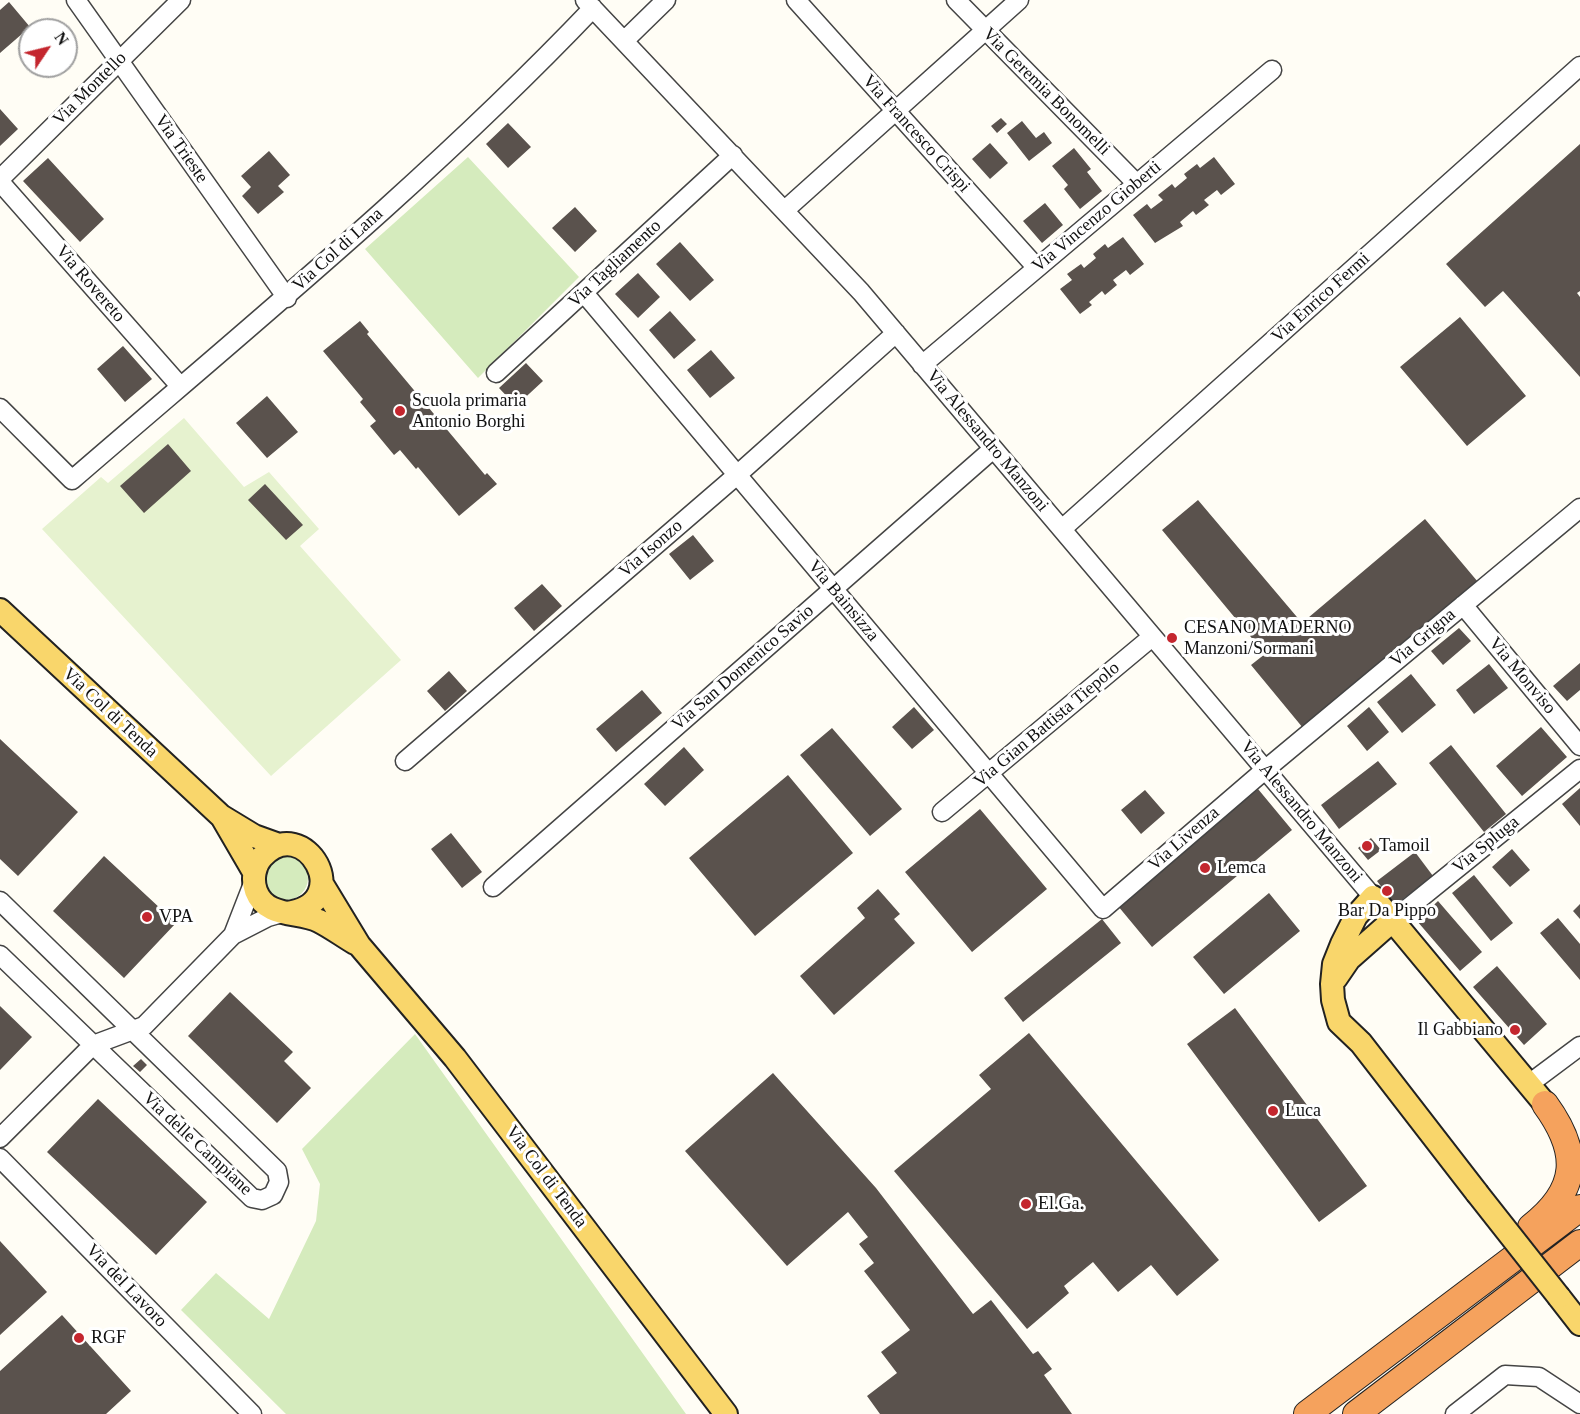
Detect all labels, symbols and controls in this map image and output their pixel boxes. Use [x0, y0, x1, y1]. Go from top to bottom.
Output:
north arrow [18, 18, 78, 78]
street label: Via Geremia Bonomelli [978, 24, 1114, 160]
text: N [51, 29, 72, 48]
street label: Via Montello [49, 48, 131, 130]
street label: Via Francesco Crispi [857, 71, 975, 197]
street label: Via Trieste [150, 111, 212, 187]
street label: Via Vincenzo Gioberti [1028, 157, 1166, 277]
street label: Via Col di Lana [288, 204, 388, 296]
street label: Via Tagliamento [564, 215, 666, 313]
street label: Via Rovereto [51, 241, 129, 327]
street label: Via Enrico Fermi [1267, 248, 1375, 348]
street label: Via Alessandro Manzoni [921, 366, 1053, 516]
place label: Scuola primaria Antonio Borghi [412, 390, 526, 432]
marker: Scuola primaria Antonio Borghi [393, 404, 407, 418]
street label: Via Isonzo [615, 515, 687, 583]
street label: Via Bainsizza [803, 556, 883, 646]
street label: Via San Domenico Savio [667, 600, 819, 736]
street label: Via Grigna [1386, 604, 1460, 672]
place label: CESANO MADERNO Manzoni/Sormani [1184, 617, 1352, 660]
marker: CESANO MADERNO Manzoni/Sormani [1165, 631, 1179, 645]
street label: Via Monviso [1484, 633, 1560, 719]
street label: Via Gian Battista Tiepolo [970, 658, 1124, 792]
street label: Via Col di Tenda [58, 663, 162, 763]
street label: Via Alessandro Manzoni [1235, 737, 1367, 887]
street label: Via Livenza [1144, 802, 1224, 876]
street label: Via Spluga [1448, 812, 1524, 878]
place label: Tamoil [1379, 835, 1430, 857]
marker: Tamoil [1360, 839, 1374, 853]
place label: Lemca [1217, 857, 1266, 879]
marker: Lemca [1198, 861, 1212, 875]
marker: Bar Da Pippo [1380, 884, 1394, 898]
place label: Bar Da Pippo [1338, 900, 1436, 922]
place label: VPA [159, 906, 193, 928]
marker: VPA [140, 910, 154, 924]
place label: Il Gabbiano [1418, 1019, 1503, 1041]
marker: Il Gabbiano [1508, 1023, 1522, 1037]
street label: Via delle Campiane [138, 1088, 256, 1200]
place label: Luca [1285, 1100, 1321, 1122]
marker: Luca [1266, 1104, 1280, 1118]
street label: Via Col di Tenda [501, 1122, 591, 1232]
place label: El.Ga. [1038, 1193, 1084, 1215]
marker: El.Ga. [1019, 1197, 1033, 1211]
street label: Via del Lavoro [81, 1240, 171, 1332]
place label: RGF [91, 1327, 126, 1349]
marker: RGF [72, 1331, 86, 1345]

